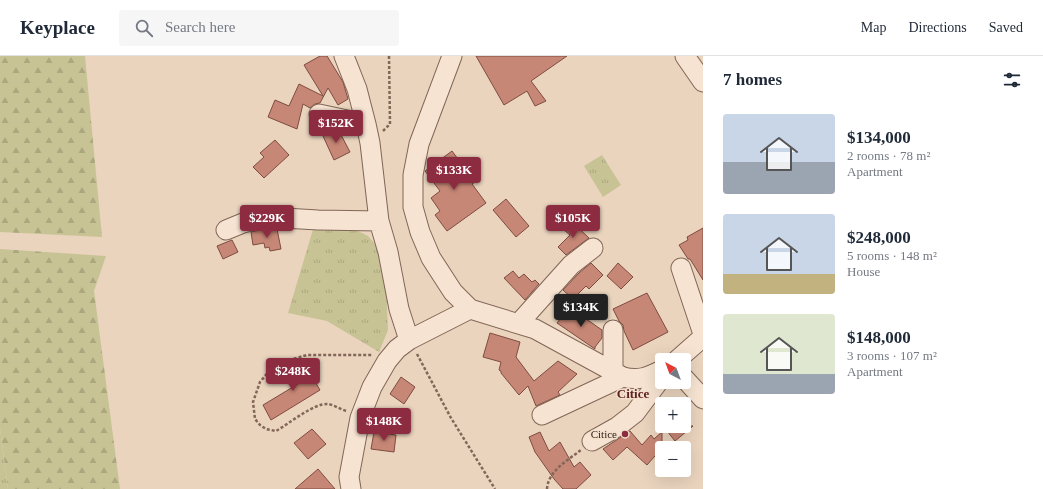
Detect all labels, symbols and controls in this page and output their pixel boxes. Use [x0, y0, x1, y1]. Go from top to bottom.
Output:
search box [119, 10, 399, 46]
text: Keyplace [20, 17, 95, 38]
icon: search [133, 17, 155, 39]
text: Search here [165, 19, 235, 35]
text: Map [861, 20, 886, 35]
text: Directions [908, 20, 967, 35]
text: Saved [989, 20, 1023, 35]
icon: filters [1001, 69, 1023, 91]
text: 7 homes [723, 70, 782, 89]
pin: $152K [308, 110, 364, 144]
text: $152K [318, 115, 354, 130]
text: $134,000 [847, 128, 911, 147]
icon: home [755, 130, 803, 178]
text: 2 rooms · 78 m² [847, 148, 930, 163]
pin: $133K [426, 157, 482, 191]
text: $133K [436, 162, 472, 177]
text: Apartment [847, 164, 903, 179]
pin: $229K [239, 205, 295, 239]
pin: $105K [545, 205, 601, 239]
text: $229K [249, 210, 285, 225]
text: $105K [555, 210, 591, 225]
text: $248,000 [847, 228, 911, 247]
icon: home [755, 230, 803, 278]
text: 5 rooms · 148 m² [847, 248, 937, 263]
text: House [847, 264, 880, 279]
pin: $134K [553, 294, 609, 328]
text: $134K [563, 299, 599, 314]
text: $148,000 [847, 328, 911, 347]
icon: home [755, 330, 803, 378]
text: 3 rooms · 107 m² [847, 348, 937, 363]
north arrow [655, 353, 691, 389]
map controls [655, 353, 691, 477]
pin: $248K [265, 358, 321, 392]
text: $248K [275, 363, 311, 378]
text: Apartment [847, 364, 903, 379]
district label: Citice [617, 386, 649, 401]
button: + [655, 397, 691, 433]
pin: $148K [356, 408, 412, 442]
text: $148K [366, 413, 402, 428]
place label: Citice [591, 428, 617, 440]
marker: Citice [620, 429, 630, 439]
button: − [655, 441, 691, 477]

